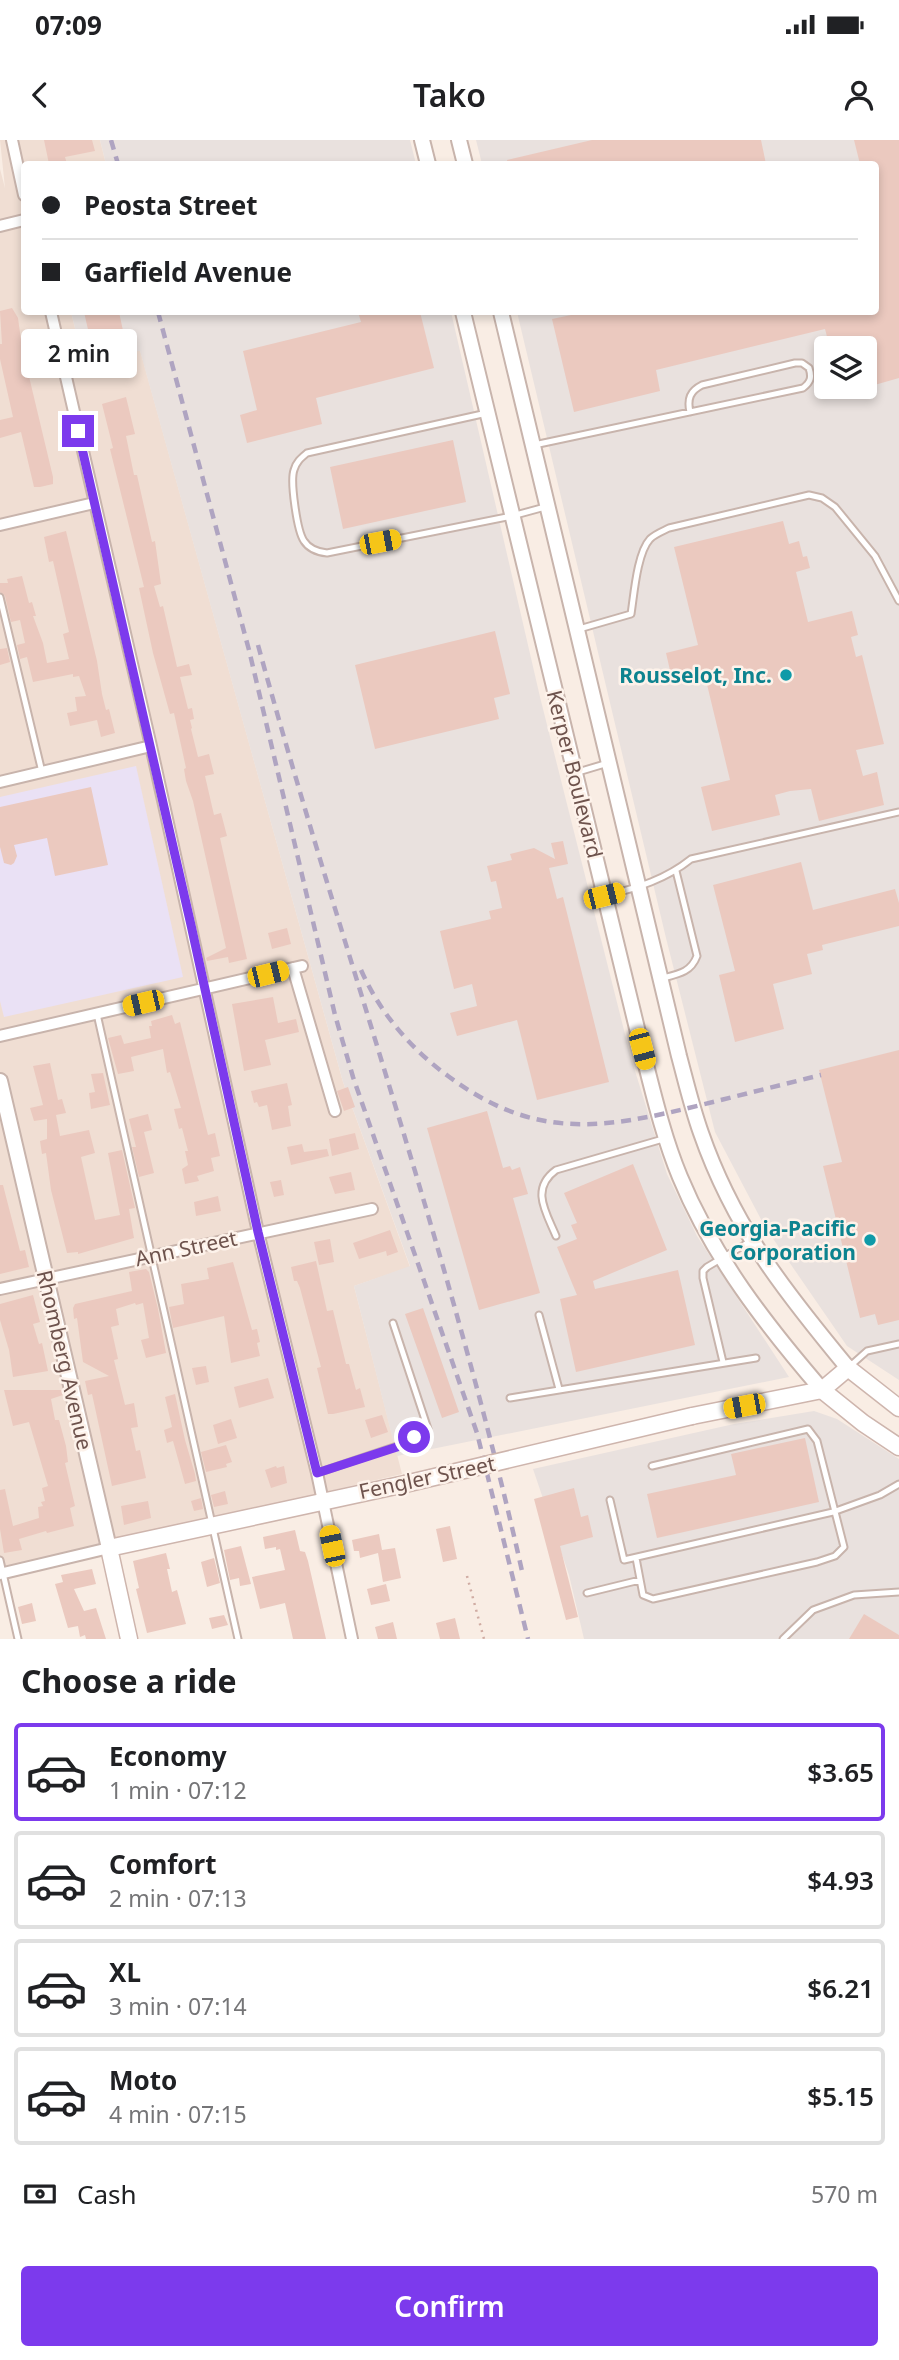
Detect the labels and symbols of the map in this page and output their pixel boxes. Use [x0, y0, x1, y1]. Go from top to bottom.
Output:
callout: 2 min [20, 330, 136, 378]
route end [62, 415, 94, 447]
car [358, 528, 403, 556]
place label: Rousselot, Inc. [619, 661, 772, 689]
marker: Rousselot, Inc. [778, 667, 794, 683]
street label: Kerper Boulevard [541, 687, 609, 861]
car [582, 881, 627, 911]
car [246, 959, 291, 989]
car [121, 988, 166, 1018]
car [627, 1026, 658, 1072]
place label: Georgia-Pacific Corporation [699, 1214, 856, 1266]
street label: Ann Street [132, 1223, 240, 1272]
marker: Georgia-Pacific Corporation [862, 1232, 878, 1248]
street label: Rhomberg Avenue [31, 1267, 99, 1453]
car [722, 1392, 767, 1420]
route start [398, 1421, 430, 1453]
street label: Fengler Street [356, 1449, 498, 1505]
car [318, 1523, 347, 1569]

